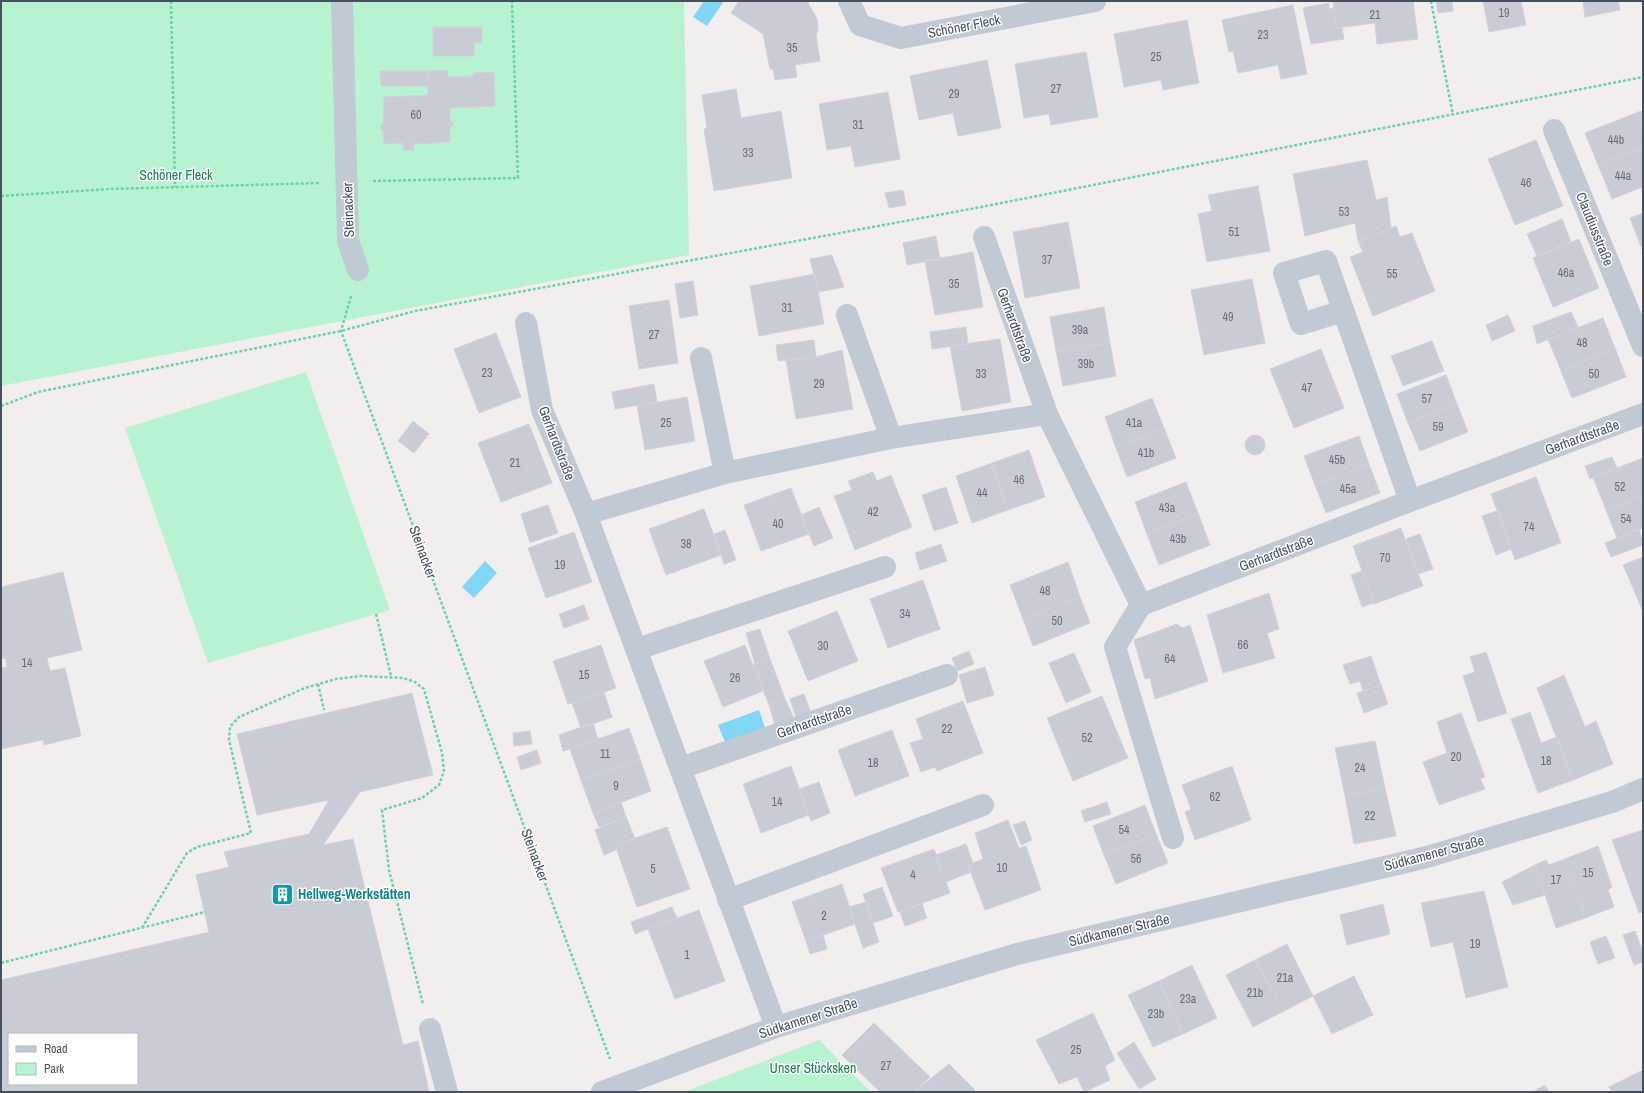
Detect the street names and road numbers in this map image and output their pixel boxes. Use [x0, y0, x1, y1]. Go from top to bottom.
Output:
street label: Schöner Fleck [926, 10, 1002, 42]
street label: Steinacker [338, 182, 358, 238]
street label: Claudiusstraße [1572, 190, 1618, 268]
street label: Gerhardtstraße [993, 285, 1037, 365]
street label: Gerhardtstraße [535, 403, 579, 483]
street label: Gerhardtstraße [1542, 415, 1622, 459]
street label: Steinacker [405, 523, 441, 581]
street label: Gerhardtstraße [1236, 531, 1316, 575]
street label: Gerhardtstraße [774, 700, 854, 742]
street label: Steinacker [517, 826, 553, 884]
street label: Südkamener Straße [1382, 831, 1486, 875]
street label: Südkamener Straße [1067, 910, 1171, 950]
street label: Südkamener Straße [756, 994, 860, 1042]

